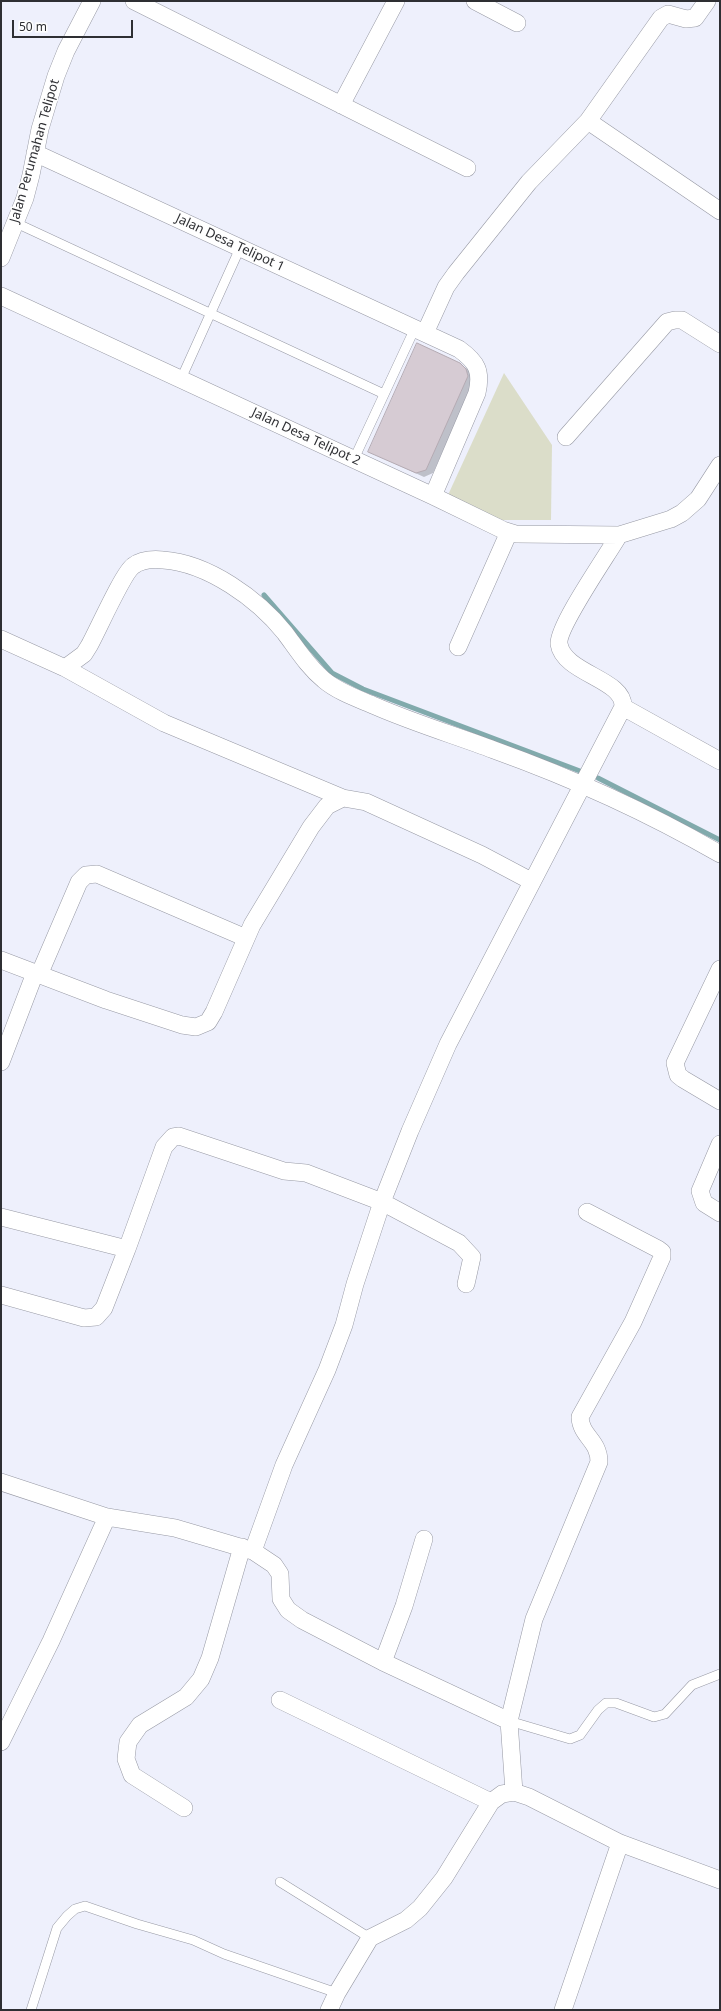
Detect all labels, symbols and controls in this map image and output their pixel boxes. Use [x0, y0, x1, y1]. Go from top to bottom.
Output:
scale bar [14, 12, 135, 38]
text: 50 m [19, 18, 47, 35]
street label: Jalan Perumahan Telipot [7, 77, 63, 225]
street label: Jalan Desa Telipot 1 [173, 211, 287, 275]
street label: Jalan Desa Telipot 2 [249, 405, 363, 469]

